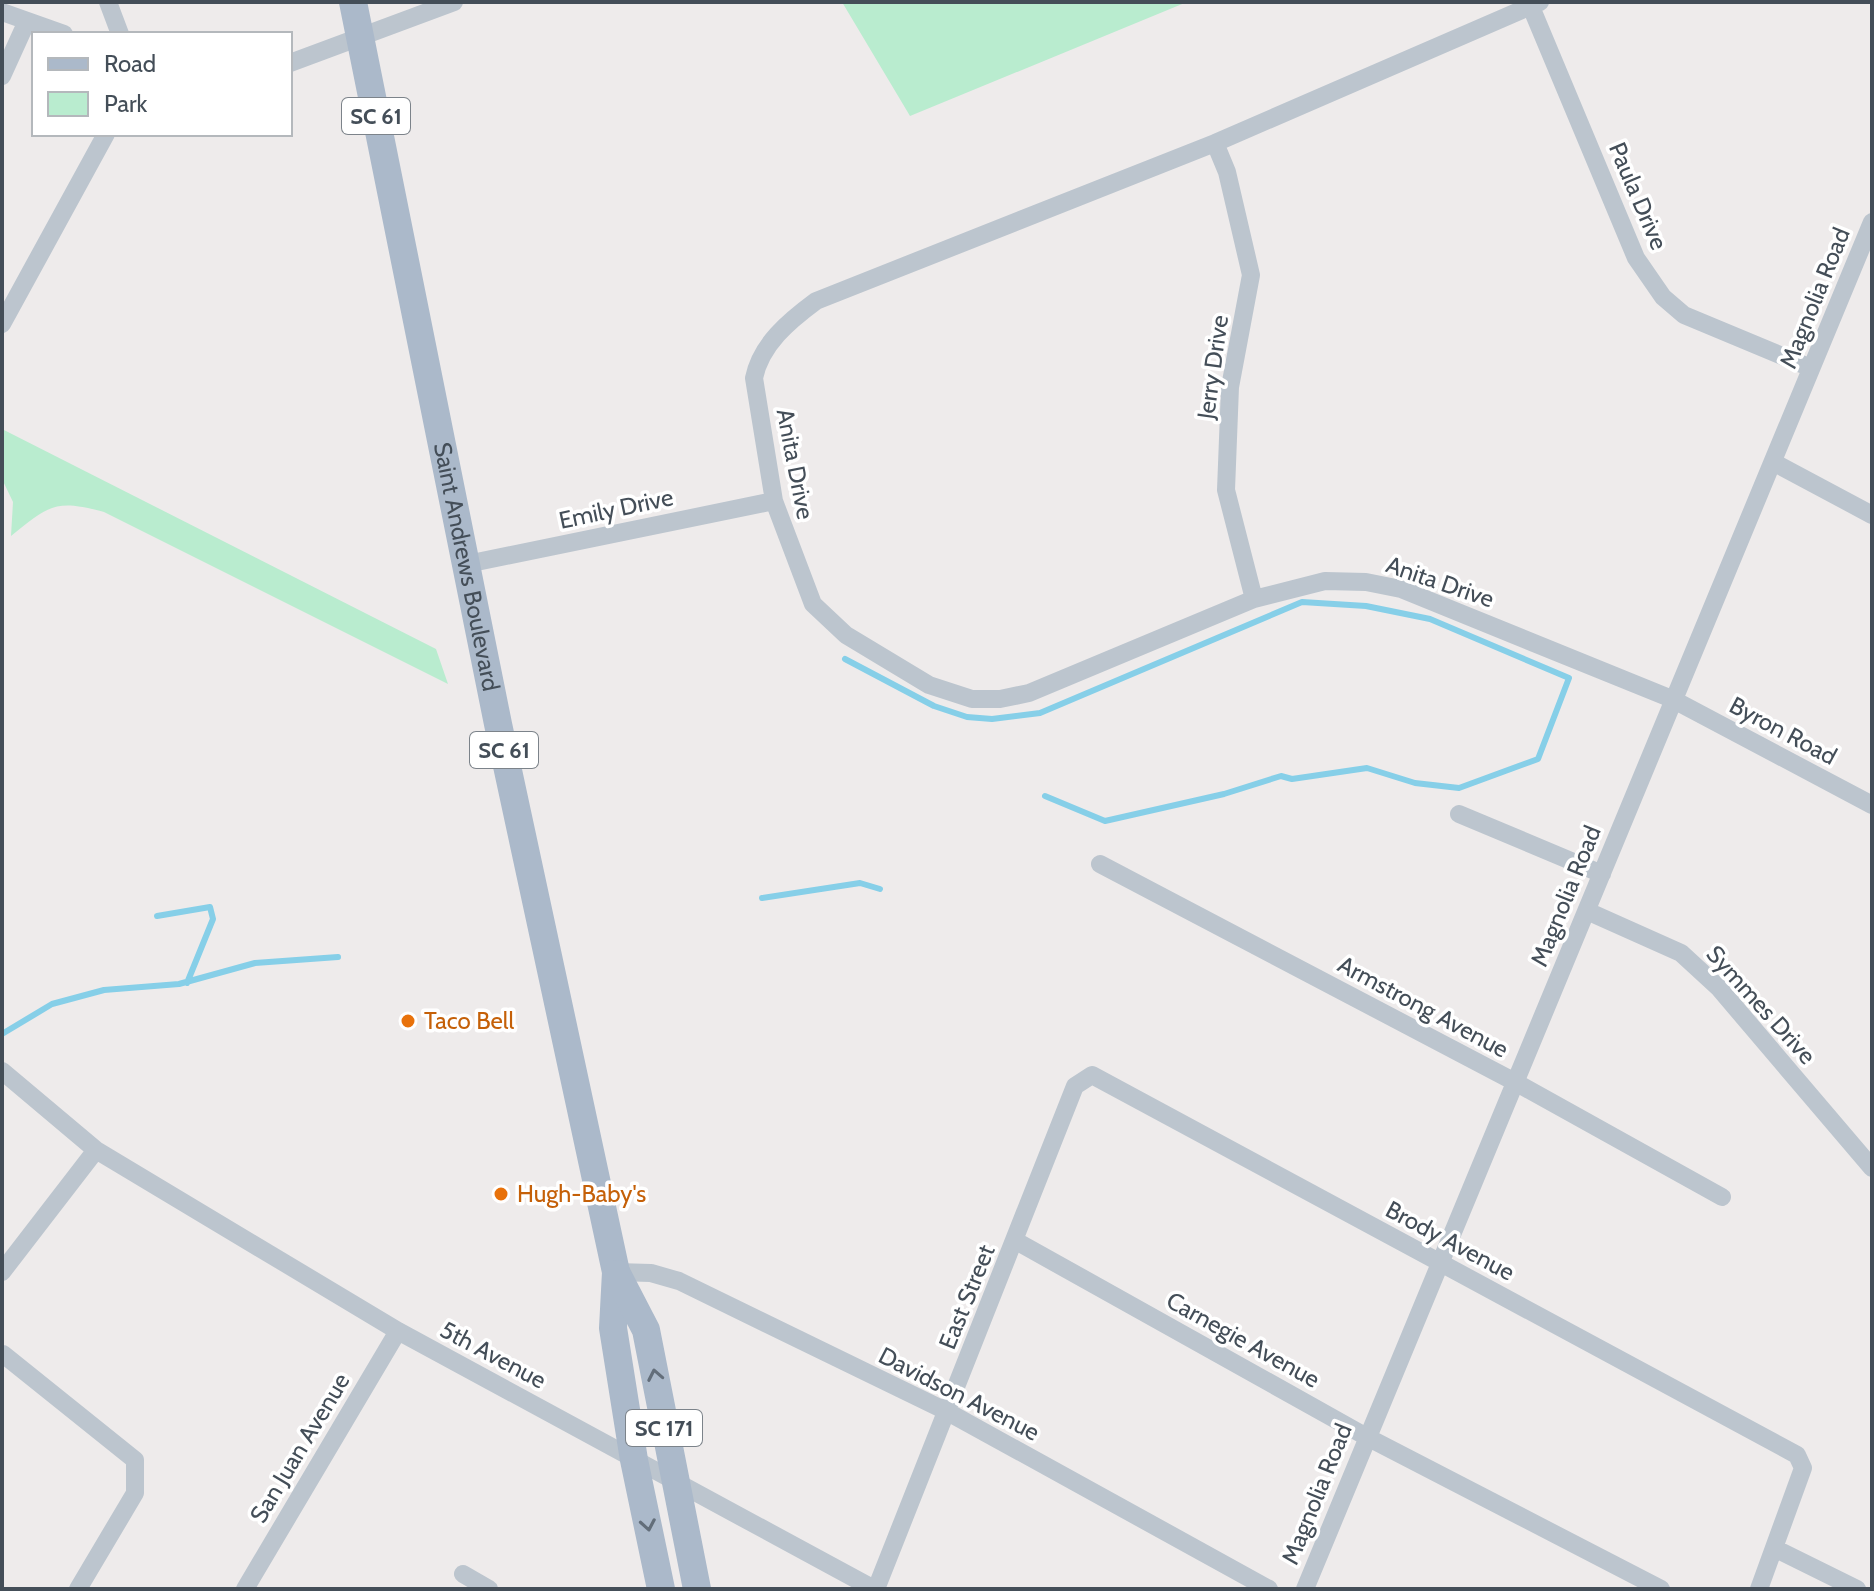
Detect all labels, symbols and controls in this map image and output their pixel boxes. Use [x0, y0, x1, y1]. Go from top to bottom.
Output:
legend [32, 32, 292, 136]
text: Road [104, 49, 156, 78]
text: Park [104, 89, 147, 118]
road number: SC 61 [342, 98, 410, 134]
street label: Paula Drive [1603, 138, 1674, 254]
street label: Magnolia Road [1773, 223, 1856, 372]
street label: Jerry Drive [1191, 313, 1234, 422]
street label: Anita Drive [771, 406, 820, 522]
street label: Saint Andrews Boulevard [428, 440, 506, 693]
street label: Emily Drive [556, 482, 676, 535]
street label: Anita Drive [1382, 550, 1498, 613]
street label: Byron Road [1725, 690, 1842, 771]
road number: SC 61 [470, 732, 538, 768]
street label: Magnolia Road [1524, 821, 1607, 970]
street label: Symmes Drive [1701, 939, 1822, 1070]
street label: Armstrong Avenue [1333, 949, 1513, 1064]
place label: Taco Bell [424, 1006, 514, 1035]
marker: Taco Bell [399, 1012, 417, 1030]
place label: Hugh-Baby's [517, 1179, 646, 1208]
marker: Hugh-Baby's [492, 1185, 510, 1203]
street label: Brody Avenue [1381, 1195, 1520, 1287]
street label: East Street [933, 1240, 1001, 1353]
street label: Carnegie Avenue [1161, 1285, 1325, 1394]
street label: 5th Avenue [435, 1315, 551, 1394]
street label: Davidson Avenue [874, 1341, 1044, 1447]
street label: San Juan Avenue [244, 1368, 356, 1528]
one-way arrow [647, 1369, 664, 1382]
road number: SC 171 [626, 1410, 702, 1446]
street label: Magnolia Road [1275, 1419, 1358, 1568]
one-way arrow [638, 1518, 655, 1532]

